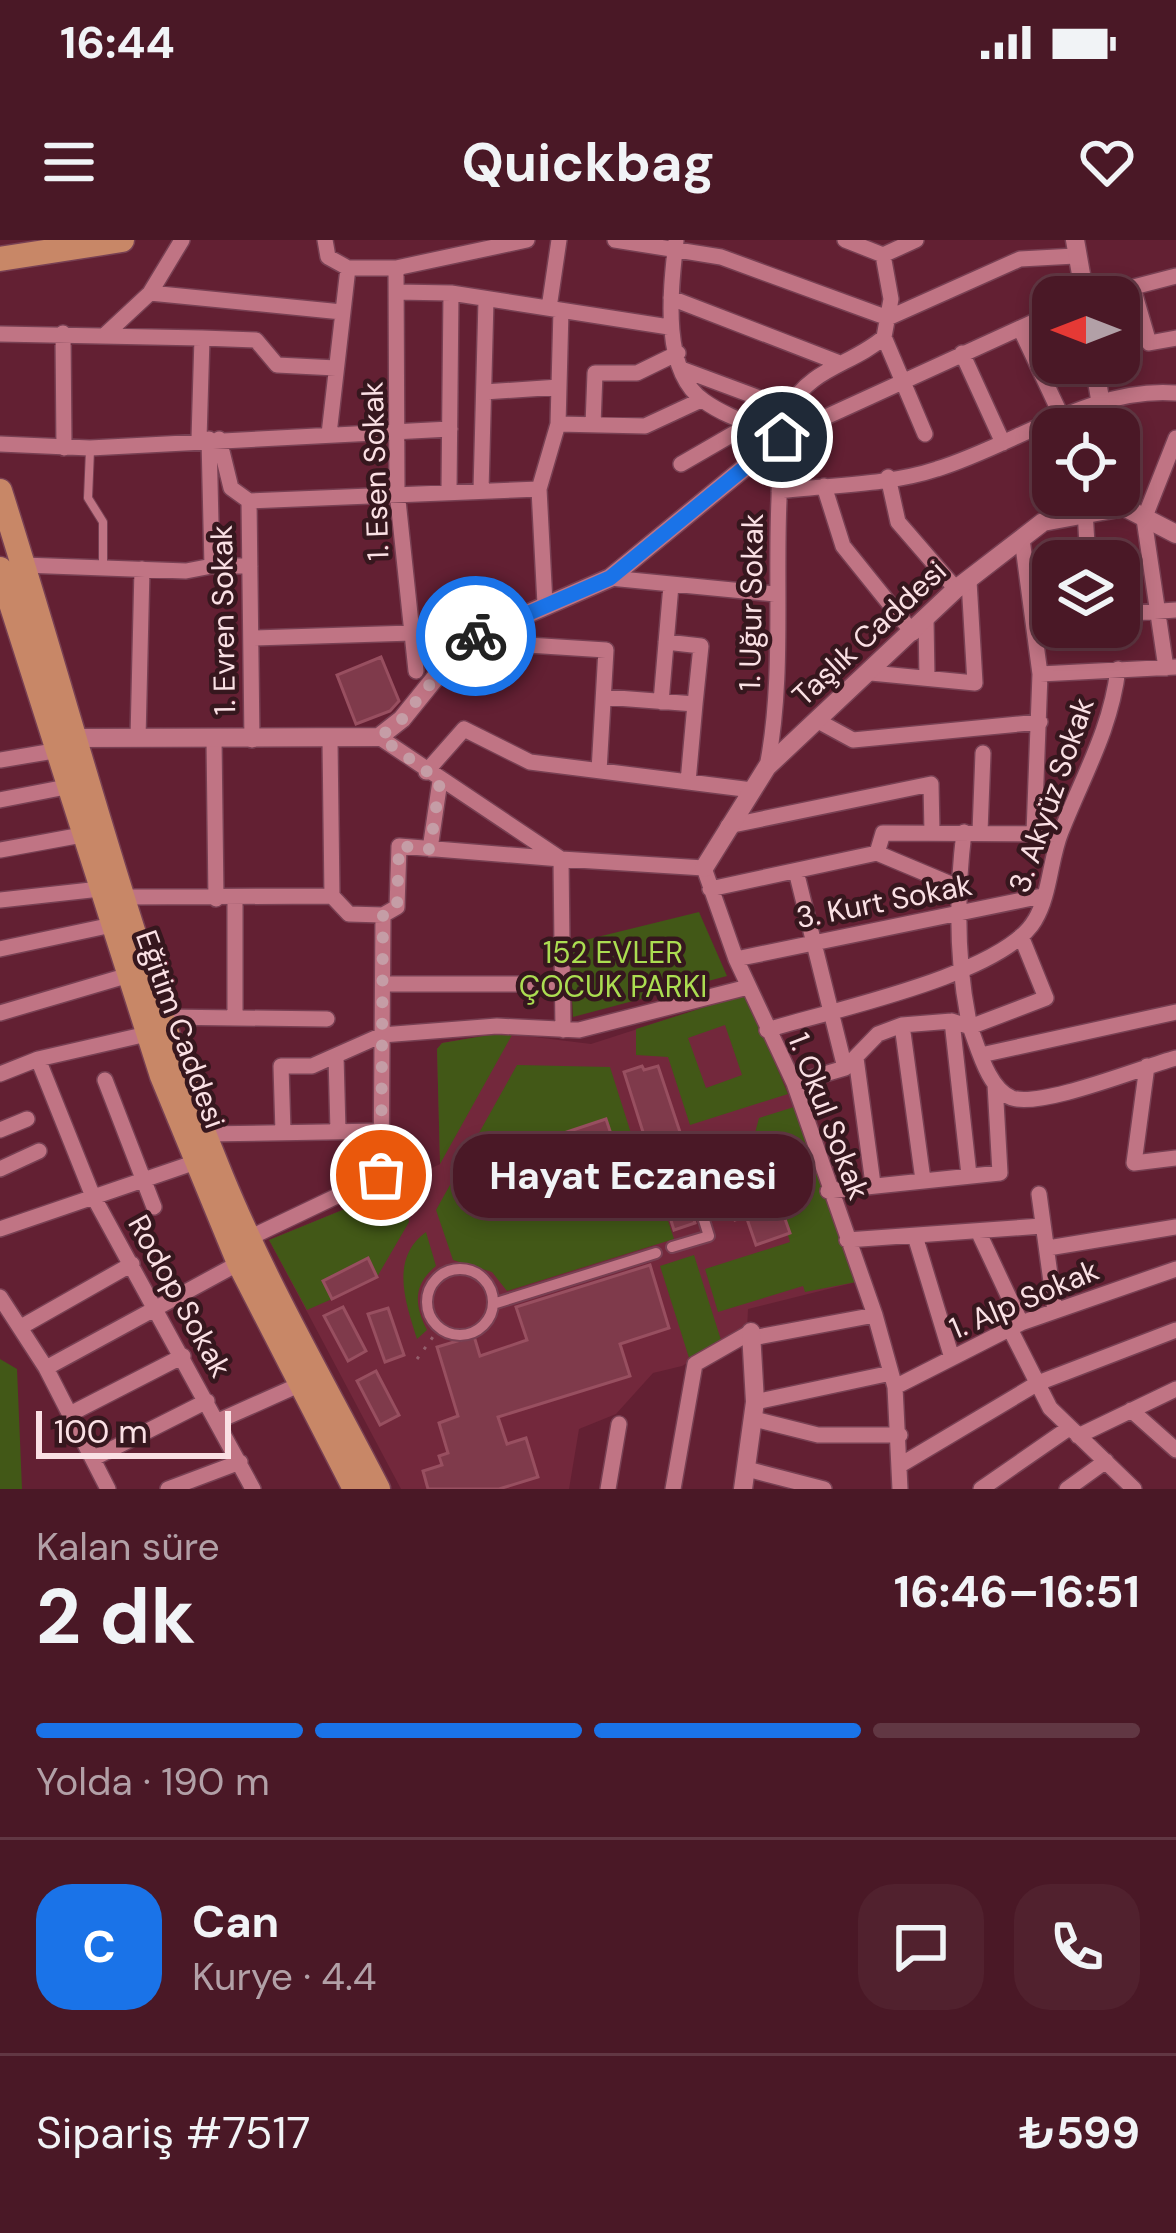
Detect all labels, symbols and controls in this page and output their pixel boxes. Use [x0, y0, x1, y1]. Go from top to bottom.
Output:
text: 16:44 [60, 13, 175, 72]
text: Quickbag [461, 127, 715, 198]
icon: menu [36, 129, 102, 195]
icon: heart [1074, 129, 1140, 195]
north arrow [1032, 276, 1140, 384]
map controls [1032, 276, 1140, 648]
street label: 1. Esen Sokak [352, 381, 398, 561]
pin [731, 386, 833, 488]
icon: home [749, 404, 815, 470]
button: locate [1032, 408, 1140, 516]
street label: 1. Uğur Sokak [730, 513, 772, 691]
street label: 1. Evren Sokak [202, 524, 244, 716]
button: layers [1032, 540, 1140, 648]
street label: Taşlık Caddesi [784, 552, 954, 714]
courier [416, 576, 536, 696]
icon: bike [443, 603, 509, 669]
street label: 3. Akyüz Sokak [999, 692, 1103, 898]
street label: 3. Kurt Sokak [793, 865, 975, 937]
street label: Eğitim Caddesi [127, 925, 235, 1133]
park label: 152 EVLER ÇOCUK PARKI [519, 933, 707, 1006]
street label: 1. Okul Sokak [779, 1027, 879, 1205]
pin [330, 1124, 432, 1226]
callout: Hayat Eczanesi [453, 1133, 813, 1217]
icon: bag [348, 1142, 414, 1208]
text: Hayat Eczanesi [489, 1150, 777, 1201]
street label: Rodop Sokak [119, 1208, 241, 1384]
street label: 1. Alp Sokak [944, 1250, 1104, 1348]
scale bar [36, 1405, 231, 1458]
text: 100 m [54, 1410, 148, 1453]
text: Kalan süre [36, 1521, 220, 1572]
text: 16:46–16:51 [894, 1562, 1140, 1621]
text: 2 dk [36, 1566, 196, 1667]
text: Yolda · 190 m [36, 1756, 270, 1807]
button: chat [858, 1884, 984, 2010]
button: phone [1014, 1884, 1140, 2010]
text: Can [192, 1892, 279, 1951]
text: C [82, 1917, 116, 1976]
text: Kurye · 4.4 [192, 1951, 376, 2002]
text: Sipariş #7517 [36, 2103, 310, 2162]
text: ₺599 [1019, 2103, 1140, 2162]

